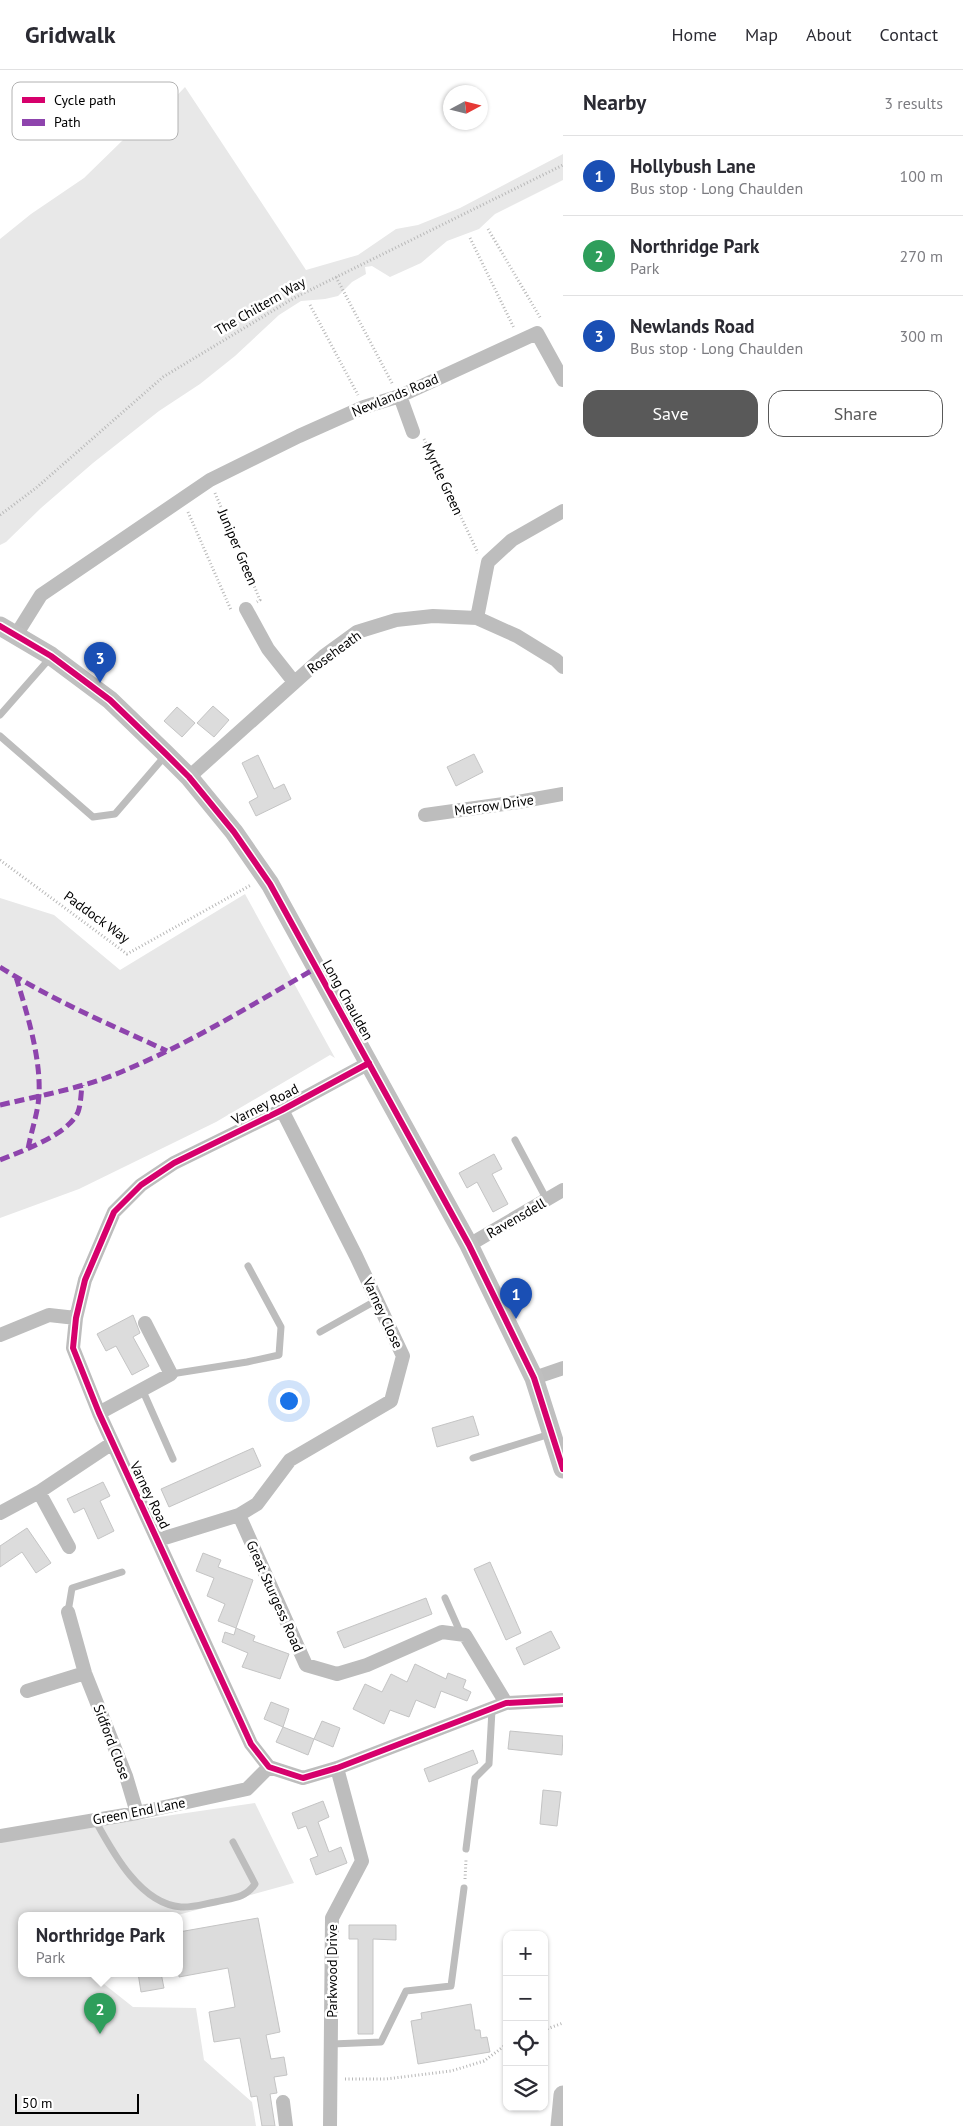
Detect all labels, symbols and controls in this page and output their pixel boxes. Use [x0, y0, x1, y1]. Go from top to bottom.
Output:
text: Gridwalk [25, 19, 115, 50]
text: Home [671, 23, 717, 46]
text: Map [745, 23, 778, 46]
text: About [806, 23, 852, 46]
text: Contact [880, 23, 938, 46]
legend [12, 82, 178, 140]
north arrow [443, 85, 488, 130]
text: Nearby [583, 89, 646, 116]
text: Cycle path [54, 91, 116, 109]
text: 3 results [884, 93, 943, 113]
text: Path [54, 113, 81, 131]
text: Hollybush Lane [630, 154, 756, 178]
text: 1 [594, 166, 604, 186]
text: 100 m [900, 166, 943, 186]
text: Bus stop · Long Chaulden [630, 178, 803, 198]
text: Northridge Park [630, 234, 759, 258]
text: 2 [594, 246, 604, 266]
text: 270 m [900, 246, 943, 266]
text: Park [630, 258, 659, 278]
street label: The Chiltern Way [211, 273, 309, 339]
text: Newlands Road [630, 314, 755, 338]
text: 3 [594, 326, 604, 346]
text: 300 m [900, 326, 943, 346]
text: Bus stop · Long Chaulden [630, 338, 803, 358]
street label: Newlands Road [349, 369, 441, 421]
button: Save [583, 390, 758, 437]
button: Share [768, 390, 943, 437]
street label: Myrtle Green [418, 440, 468, 518]
street label: Juniper Green [213, 505, 262, 588]
street label: Roseheath [304, 626, 364, 678]
pin: 3 [84, 642, 116, 683]
street label: Merrow Drive [453, 791, 535, 819]
street label: Paddock Way [60, 887, 134, 947]
street label: Long Chaulden [318, 957, 378, 1043]
street label: Varney Road [228, 1079, 302, 1129]
street label: Ravensdell [483, 1194, 549, 1242]
street label: Varney Close [358, 1274, 407, 1351]
pin: 1 [500, 1278, 532, 1319]
your location [276, 1388, 302, 1414]
street label: Varney Road [126, 1457, 174, 1532]
street label: Great Sturgess Road [242, 1537, 308, 1655]
street label: Sidford Close [89, 1702, 135, 1782]
street label: Green End Lane [91, 1793, 187, 1829]
popup [18, 1912, 183, 1977]
text: Northridge Park [36, 1923, 165, 1947]
street label: Parkwood Drive [323, 1924, 341, 2018]
map controls [503, 1931, 548, 2111]
button: + [503, 1931, 548, 1976]
text: Park [36, 1947, 65, 1967]
button: − [503, 1976, 548, 2021]
pin: 2 [84, 1993, 116, 2034]
button: locate [503, 2021, 548, 2066]
button: layers [503, 2066, 548, 2111]
scale bar [15, 2091, 139, 2114]
text: 50 m [22, 2094, 52, 2112]

